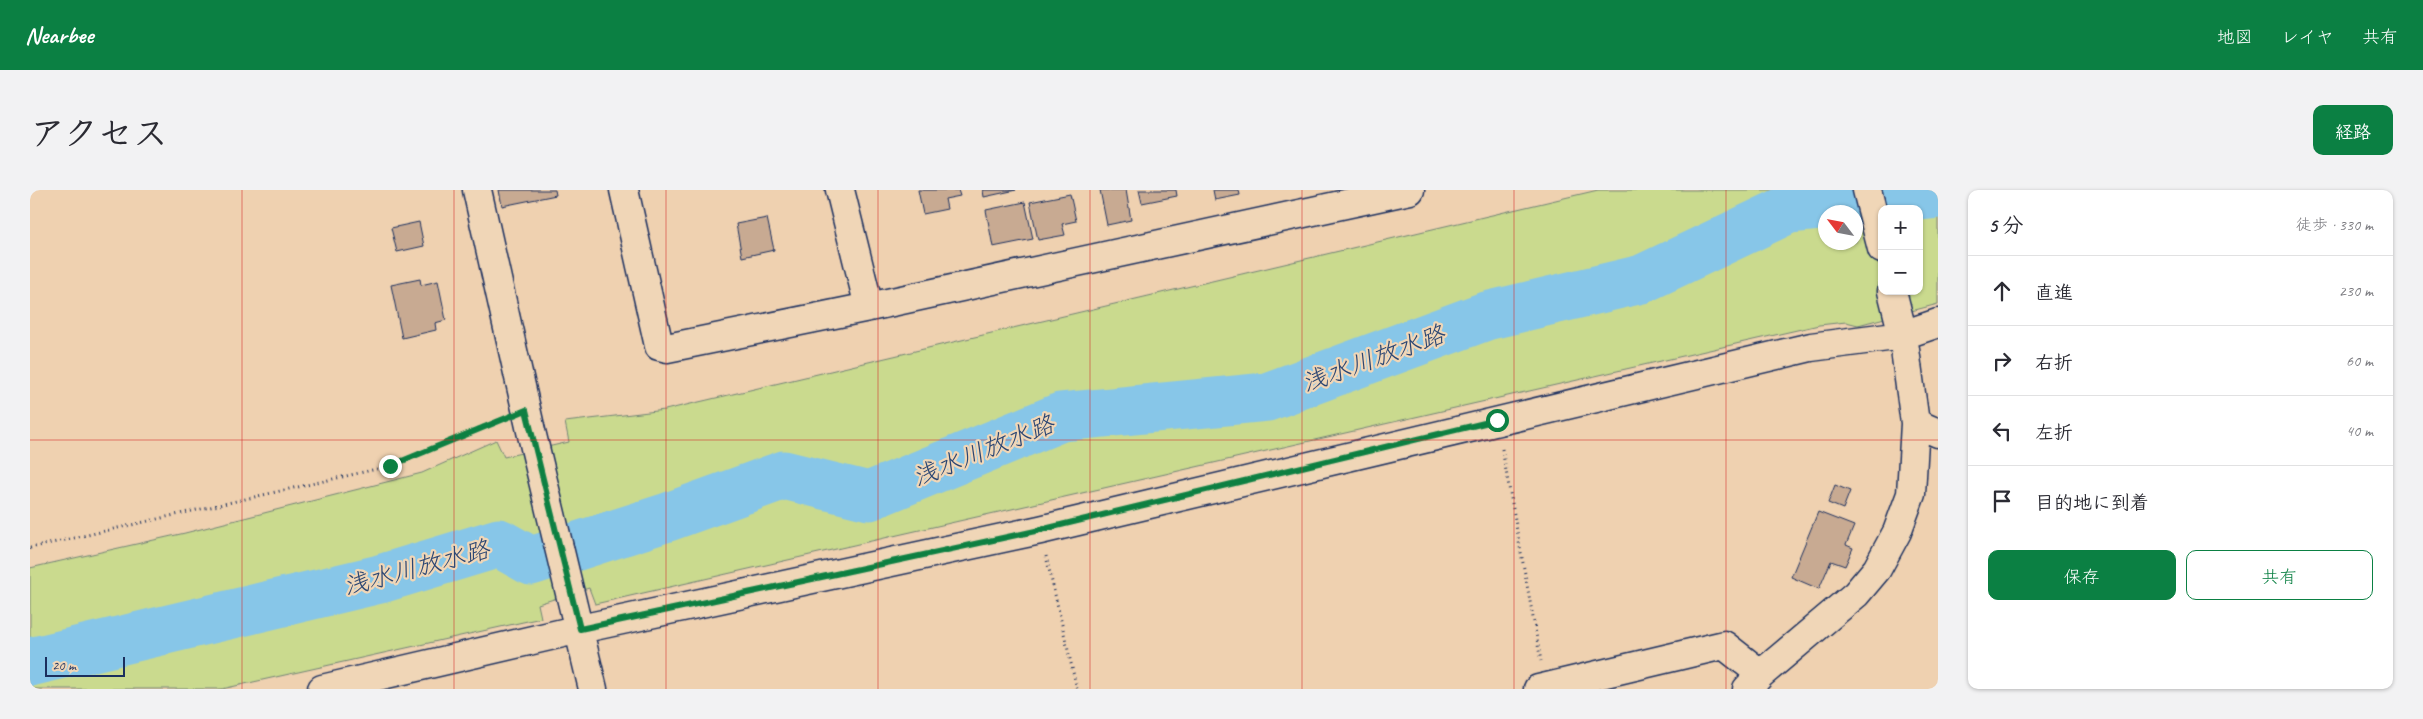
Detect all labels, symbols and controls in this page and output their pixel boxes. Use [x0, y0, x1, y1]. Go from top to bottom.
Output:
text: Nearbee [25, 20, 93, 50]
text: 地図 [2217, 26, 2253, 48]
text: レイヤ [2281, 26, 2334, 48]
text: 共有 [2362, 26, 2398, 48]
button: 経路 [2313, 105, 2393, 155]
text: アクセス [30, 111, 168, 156]
north arrow [1818, 205, 1863, 250]
map controls [1878, 205, 1923, 295]
button: + [1878, 205, 1923, 250]
text: 5 分 [1988, 212, 2023, 238]
text: 徒歩 · 330 m [2296, 215, 2373, 235]
button: − [1878, 250, 1923, 295]
icon: ahead [1988, 277, 2016, 305]
text: 直進 [2035, 281, 2073, 305]
text: 230 m [2339, 281, 2373, 301]
water label: 浅水川放水路 [1297, 318, 1451, 400]
icon: right [1988, 347, 2016, 375]
text: 右折 [2035, 351, 2073, 375]
text: 60 m [2346, 351, 2373, 371]
water label: 浅水川放水路 [908, 407, 1061, 494]
route start [1486, 409, 1509, 432]
icon: left [1988, 417, 2016, 445]
text: 左折 [2035, 421, 2073, 445]
text: 40 m [2346, 421, 2373, 441]
route end [379, 455, 402, 478]
icon: arrive [1988, 487, 2016, 515]
text: 目的地に到着 [2035, 491, 2149, 515]
water label: 浅水川放水路 [340, 533, 495, 603]
button: 保存 [1988, 550, 2176, 600]
button: 共有 [2186, 550, 2373, 600]
scale bar [45, 654, 125, 677]
text: 20 m [52, 657, 76, 674]

